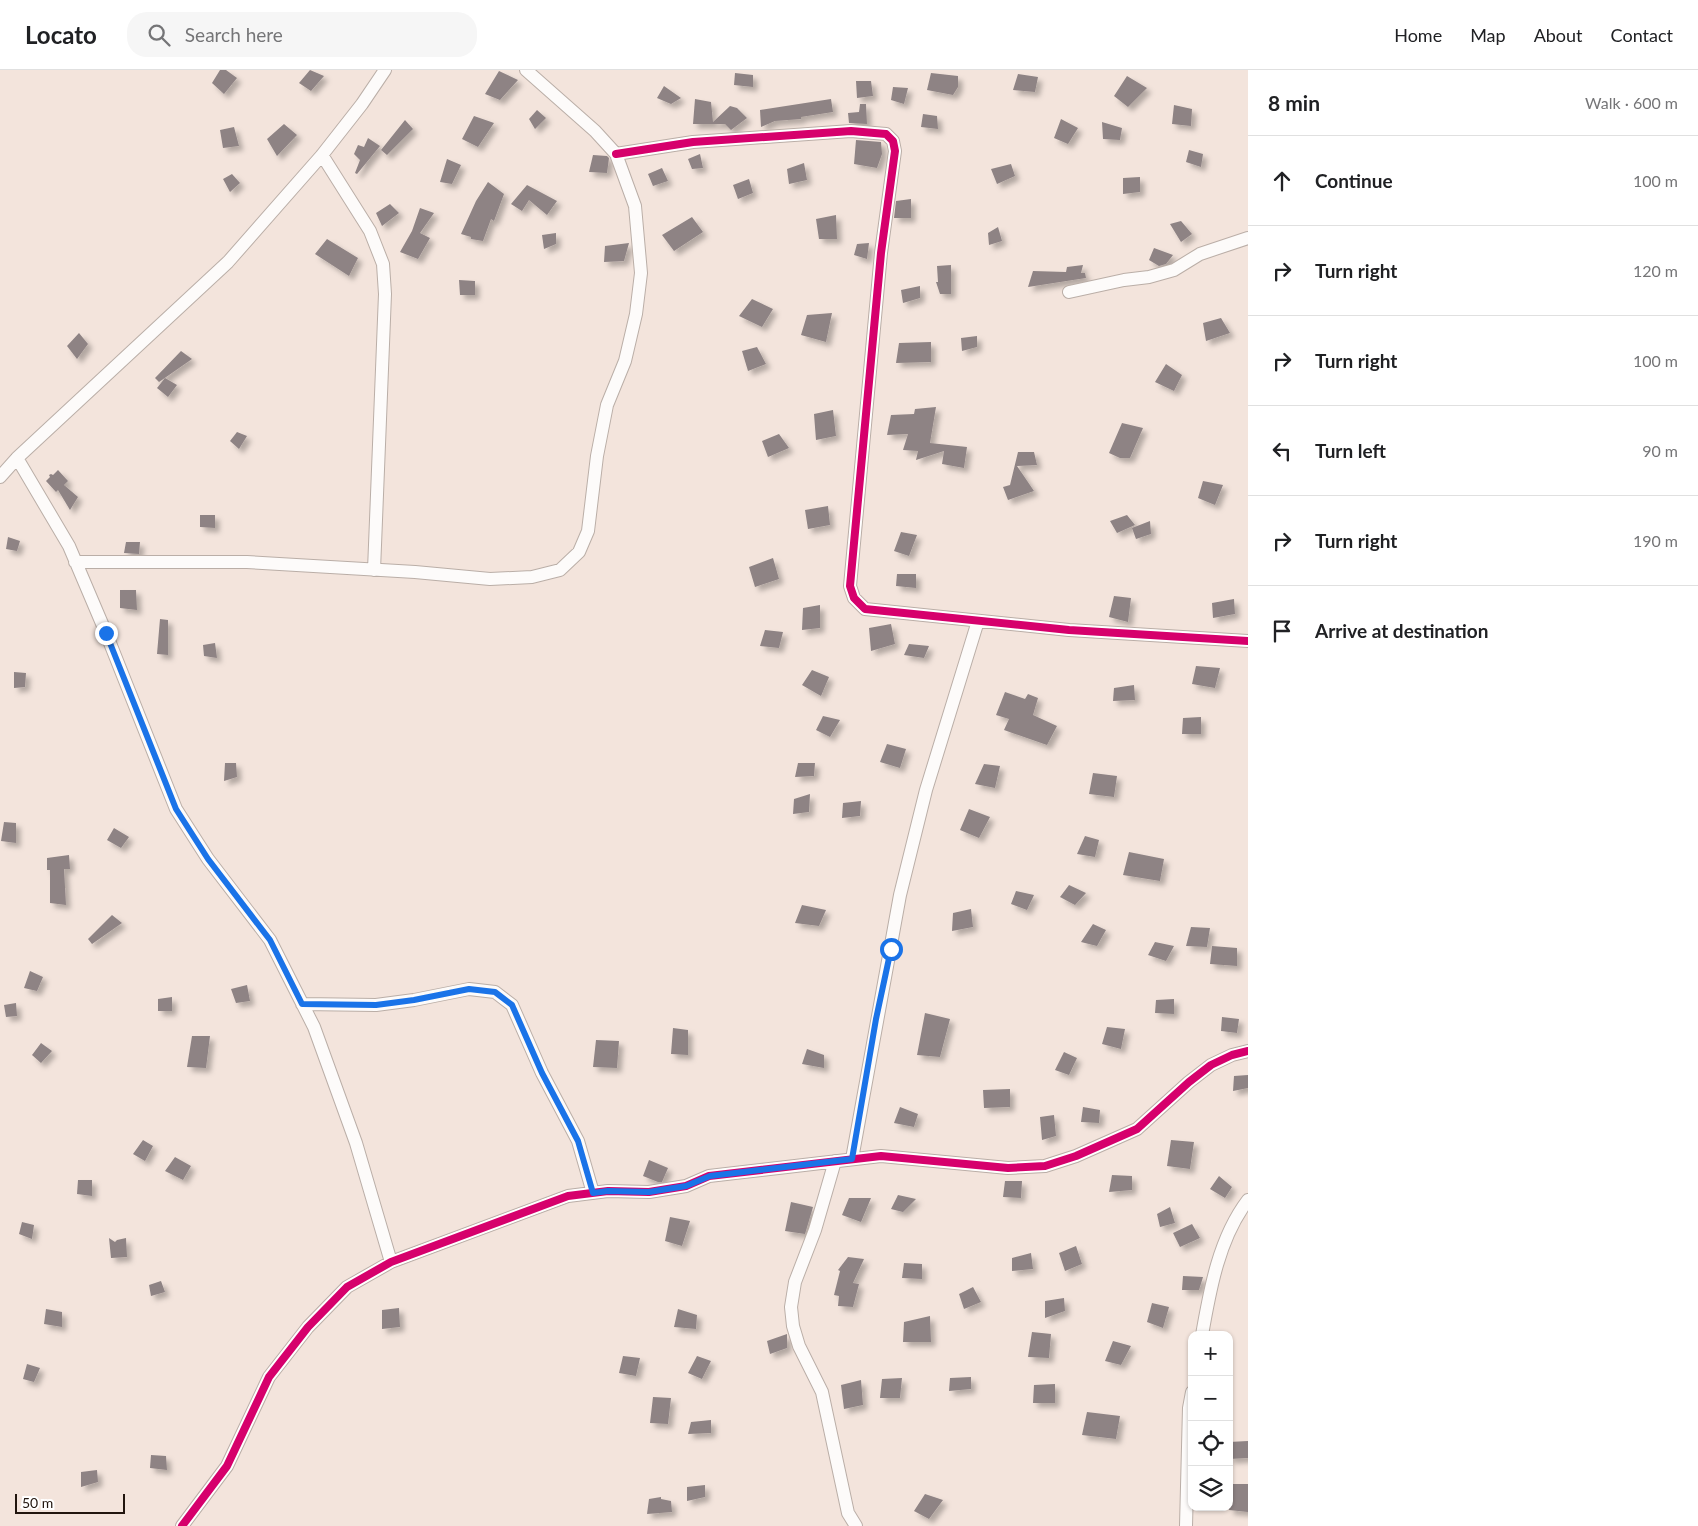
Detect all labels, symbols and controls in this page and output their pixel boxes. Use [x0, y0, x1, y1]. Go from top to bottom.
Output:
search box [127, 12, 477, 57]
text: Locato [25, 20, 97, 49]
icon: search [145, 21, 173, 49]
text: Search here [185, 23, 283, 46]
text: Home [1394, 24, 1442, 46]
text: Map [1470, 24, 1506, 46]
text: About [1534, 24, 1583, 46]
text: Contact [1611, 24, 1673, 46]
text: 8 min [1268, 90, 1320, 115]
text: Walk · 600 m [1585, 93, 1678, 112]
icon: ahead [1268, 167, 1296, 195]
text: Continue [1315, 169, 1393, 192]
text: 100 m [1633, 171, 1678, 190]
icon: right [1268, 257, 1296, 285]
text: Turn right [1315, 259, 1397, 282]
text: 120 m [1633, 261, 1678, 280]
icon: right [1268, 347, 1296, 375]
text: Turn right [1315, 349, 1397, 372]
text: 100 m [1633, 351, 1678, 370]
icon: left [1268, 437, 1296, 465]
text: Turn left [1315, 439, 1386, 462]
text: 90 m [1642, 441, 1678, 460]
icon: right [1268, 527, 1296, 555]
text: Turn right [1315, 529, 1397, 552]
text: 190 m [1633, 531, 1678, 550]
icon: arrive [1268, 617, 1296, 645]
text: Arrive at destination [1315, 619, 1488, 642]
route end [95, 622, 118, 645]
route start [880, 938, 903, 961]
map controls [1188, 1331, 1233, 1511]
button: + [1188, 1331, 1233, 1376]
button: − [1188, 1376, 1233, 1421]
button: locate [1188, 1421, 1233, 1466]
button: layers [1188, 1466, 1233, 1511]
scale bar [15, 1491, 125, 1514]
text: 50 m [22, 1494, 53, 1511]

